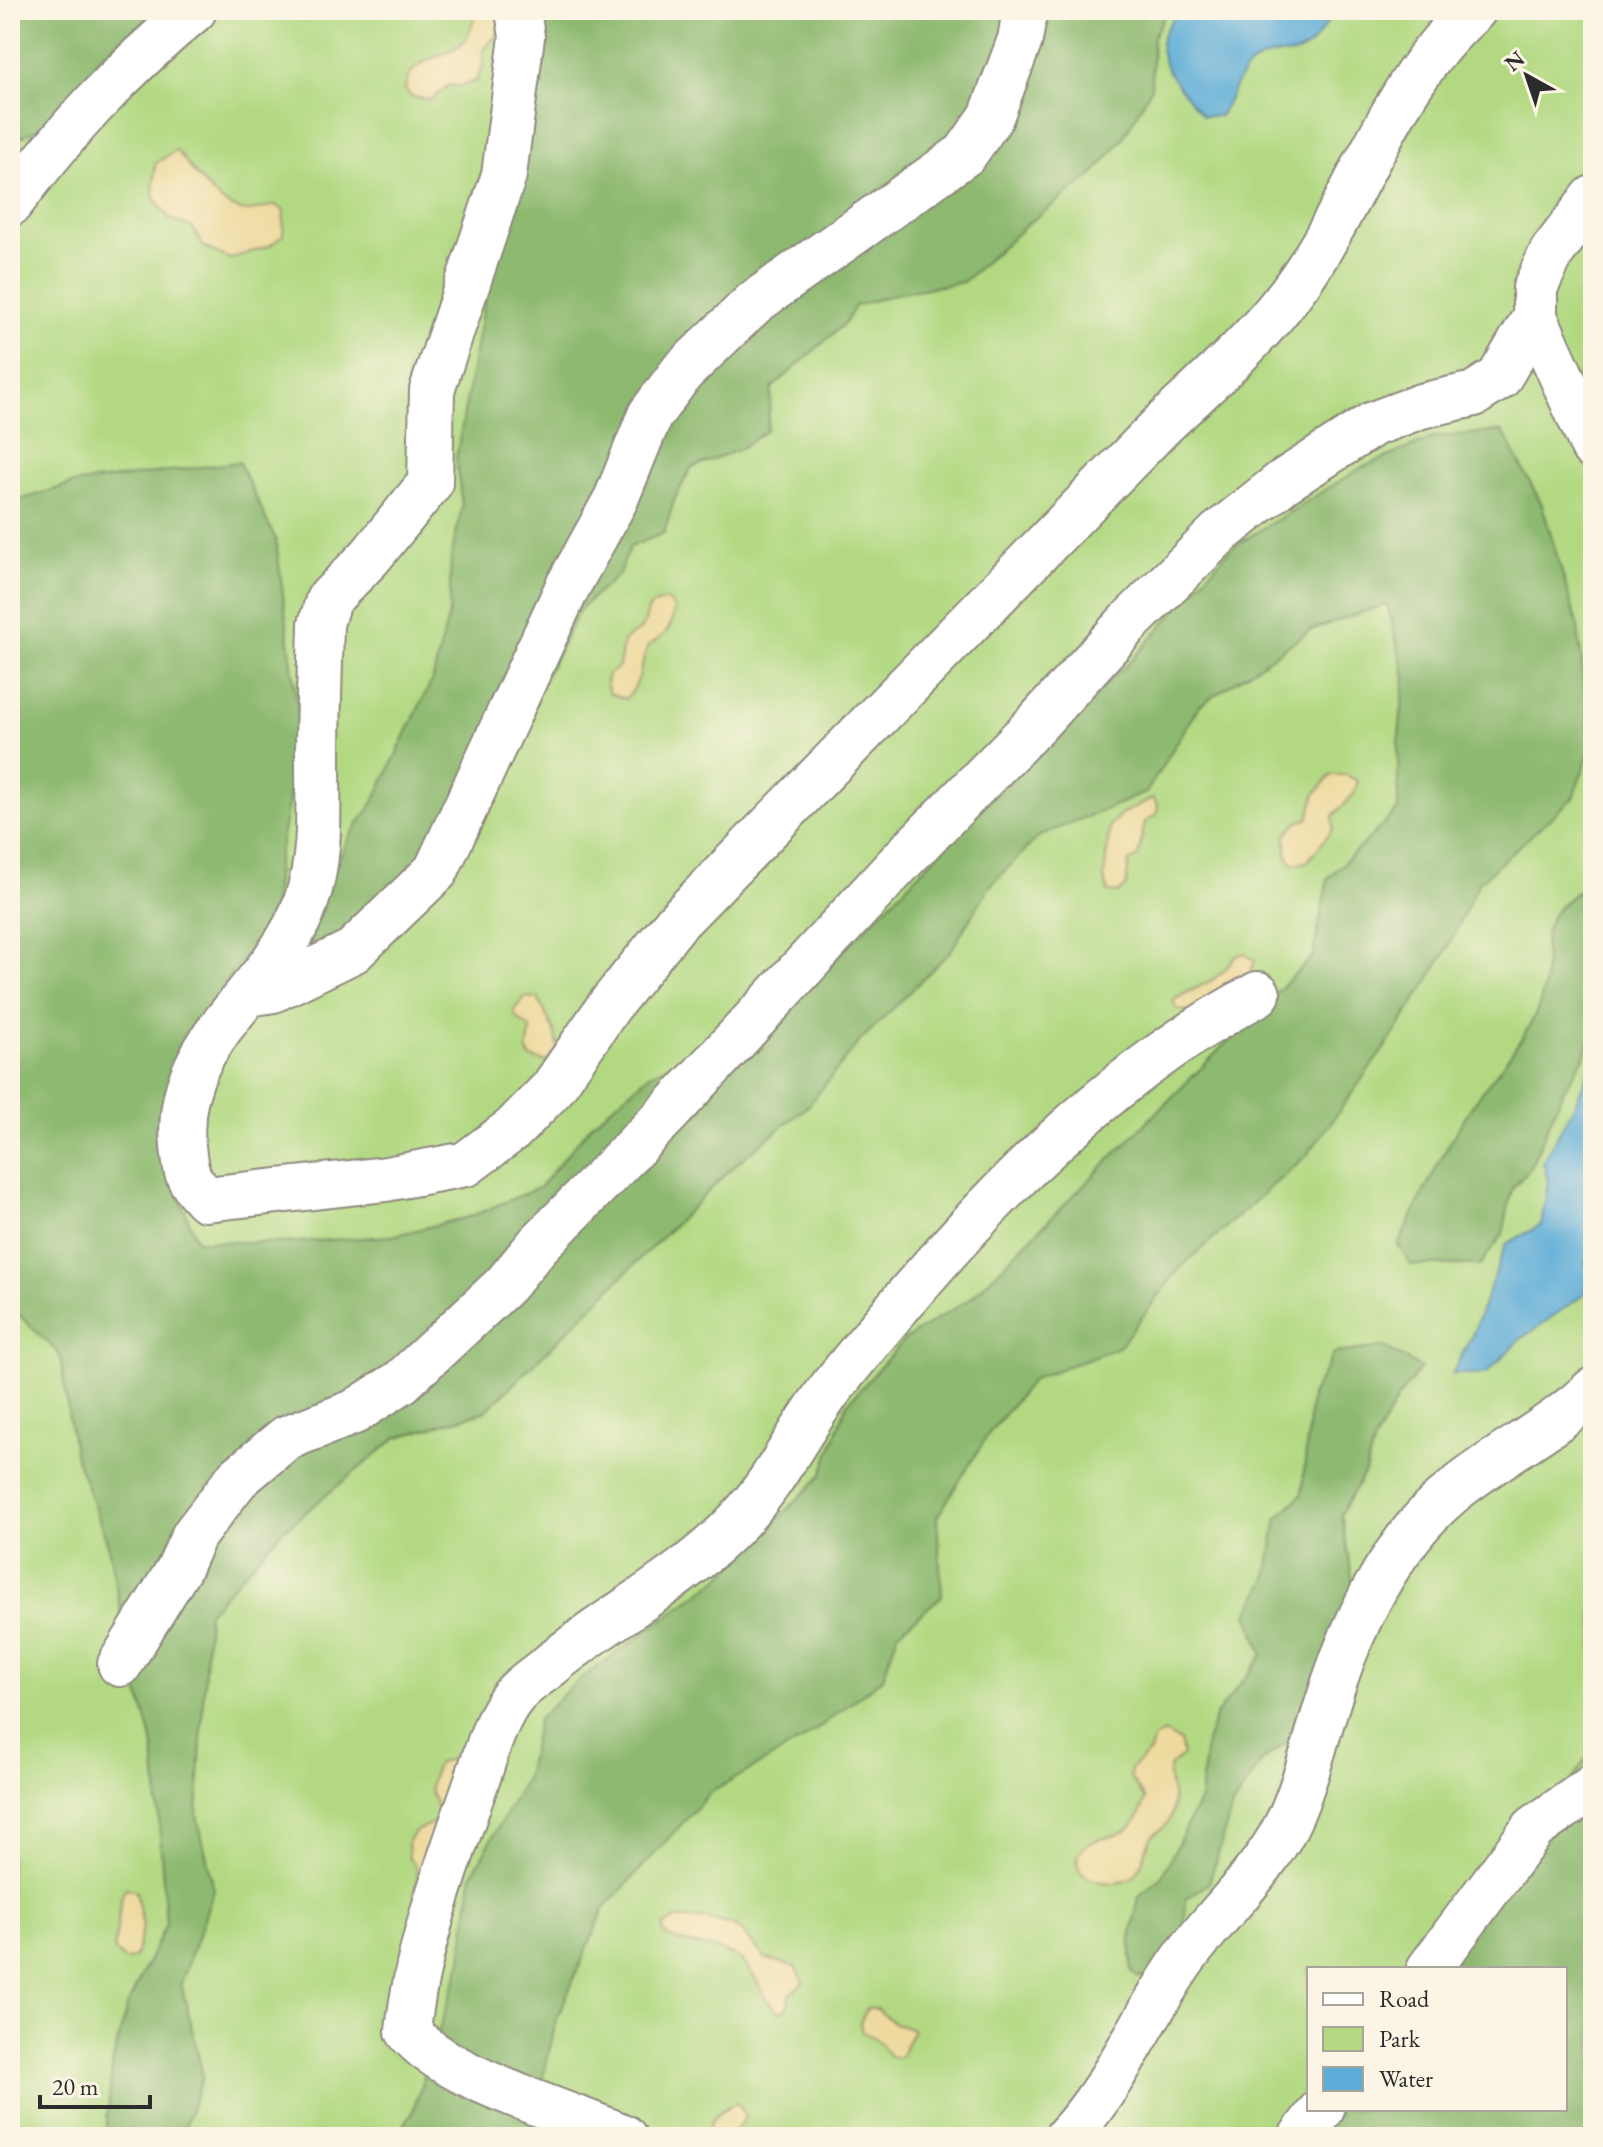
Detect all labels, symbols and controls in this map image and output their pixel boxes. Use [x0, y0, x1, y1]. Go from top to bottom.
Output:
north arrow [1487, 36, 1567, 116]
text: N [1498, 44, 1531, 78]
legend [1307, 1967, 1567, 2111]
text: Road [1379, 1983, 1430, 2014]
text: Park [1379, 2023, 1421, 2054]
scale bar [40, 2059, 150, 2109]
text: Water [1379, 2063, 1433, 2094]
text: 20 m [52, 2071, 99, 2102]

